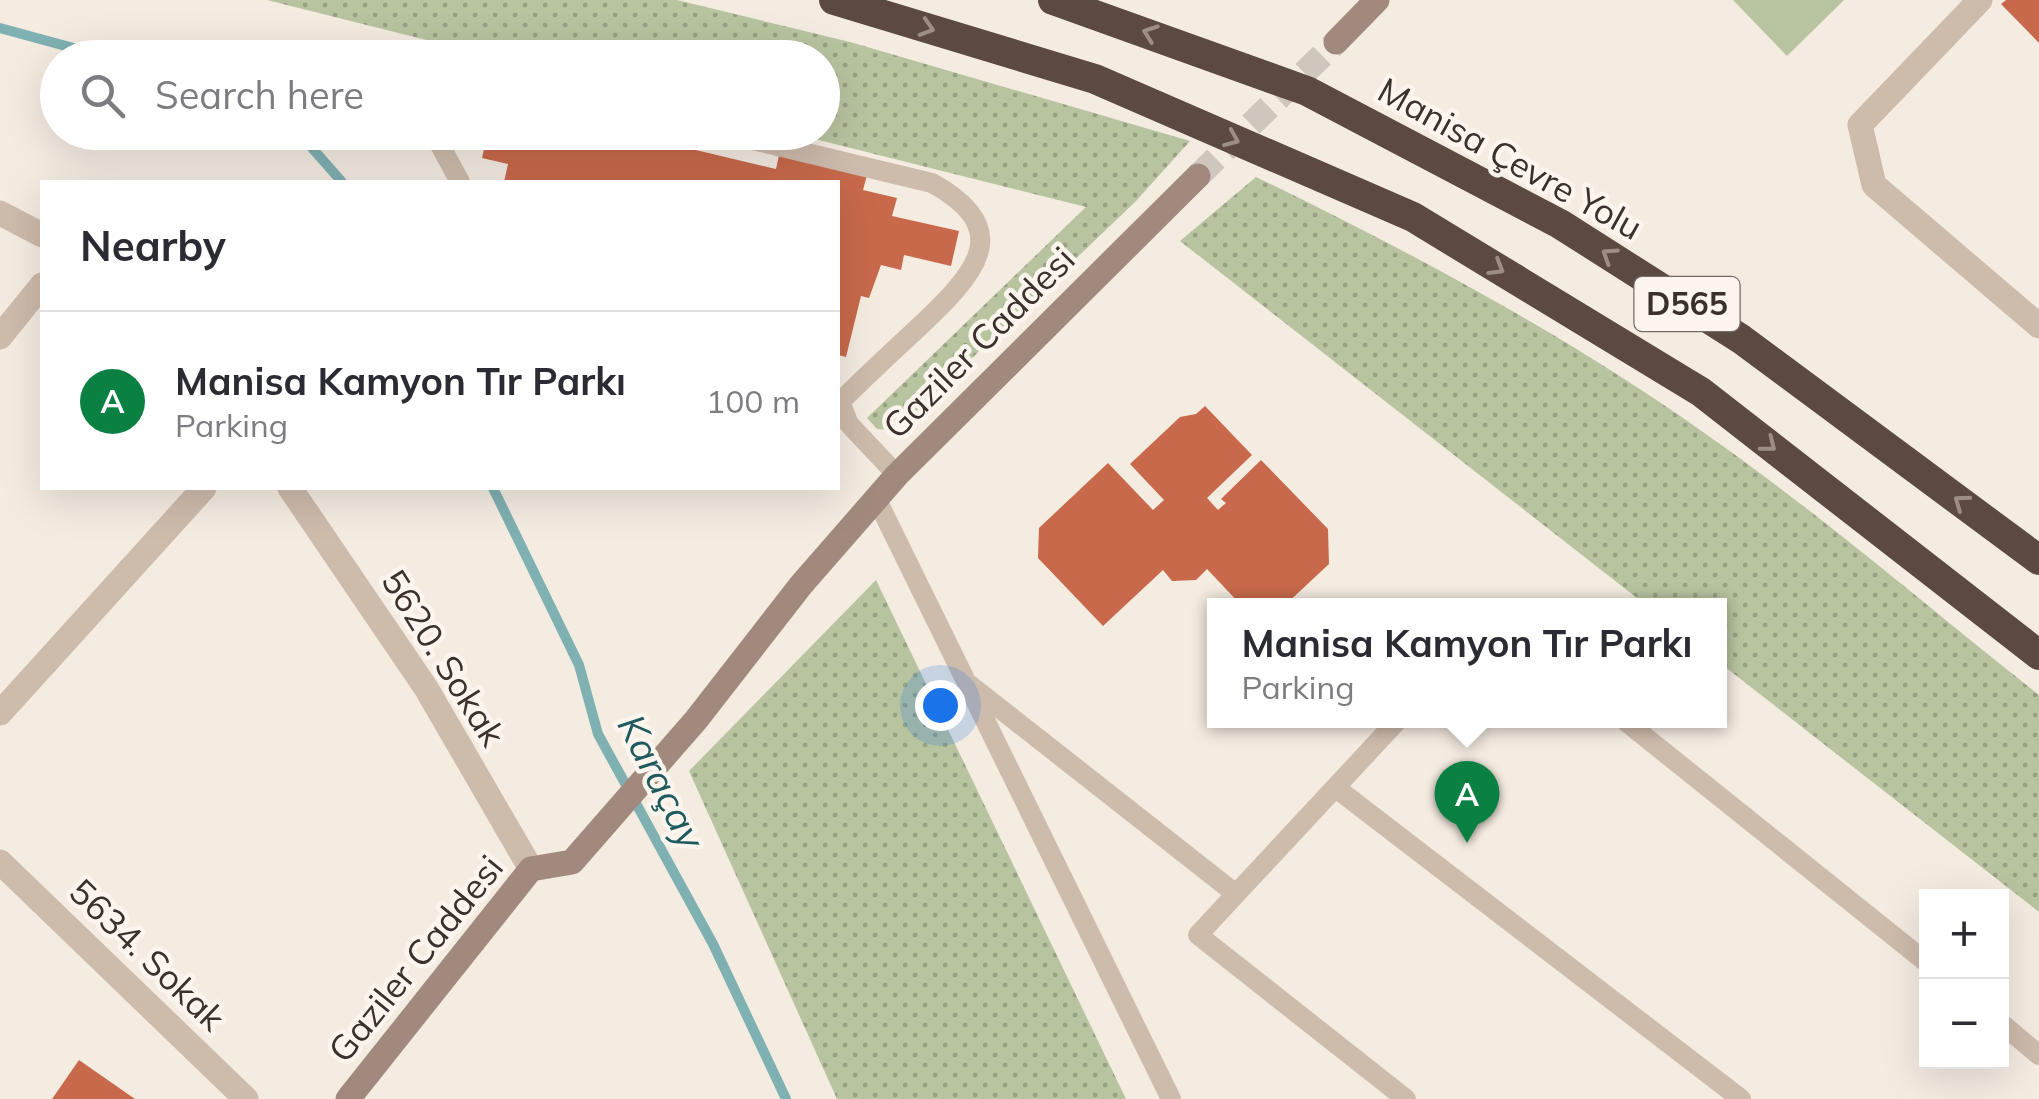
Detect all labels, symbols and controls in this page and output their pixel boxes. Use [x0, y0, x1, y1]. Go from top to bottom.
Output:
one-way arrow [918, 16, 935, 37]
one-way arrow [1143, 24, 1160, 44]
search box [40, 40, 840, 150]
street label: Manisa Çevre Yolu [1371, 67, 1650, 249]
icon: search [75, 68, 130, 123]
text: Search here [155, 71, 364, 119]
one-way arrow [1222, 127, 1240, 147]
text: Nearby [80, 219, 226, 272]
street label: Gaziler Caddesi [873, 237, 1083, 447]
one-way arrow [1602, 248, 1620, 267]
one-way arrow [1486, 256, 1504, 275]
road number: D565 [1634, 277, 1740, 331]
text: Manisa Kamyon Tır Parkı [175, 357, 626, 405]
text: A [100, 381, 125, 421]
text: 100 m [706, 381, 800, 421]
text: Parking [175, 405, 288, 445]
one-way arrow [1758, 433, 1776, 450]
one-way arrow [1954, 496, 1972, 513]
street label: 5620. Sokak [372, 561, 516, 755]
popup [1207, 598, 1727, 728]
text: Manisa Kamyon Tır Parkı [1241, 619, 1693, 667]
text: Parking [1241, 667, 1355, 707]
your location [915, 680, 966, 731]
water label: Karaçay [608, 706, 717, 859]
pin: A [1434, 760, 1500, 843]
street label: Gaziler Caddesi [318, 846, 512, 1071]
street label: 5634. Sokak [61, 869, 236, 1040]
map controls [1919, 889, 2009, 1069]
button: + [1919, 889, 2009, 979]
button: − [1919, 979, 2009, 1069]

